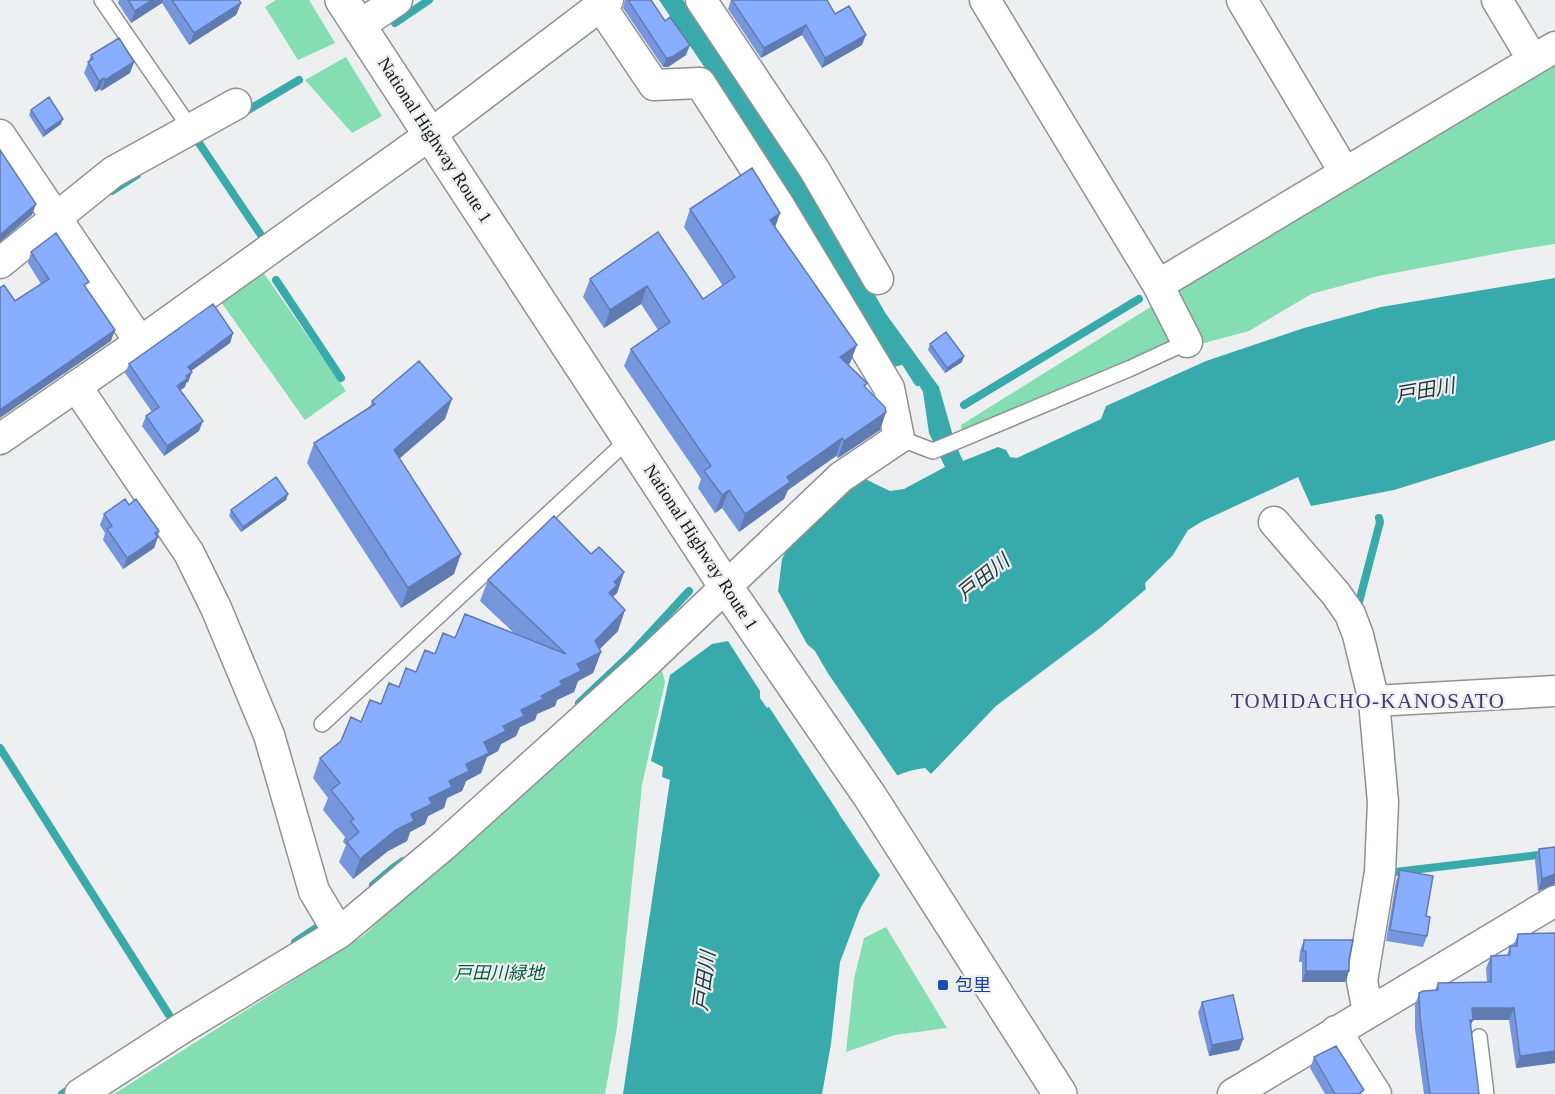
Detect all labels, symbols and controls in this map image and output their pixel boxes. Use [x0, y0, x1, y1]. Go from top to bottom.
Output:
street label: National Highway Route 1 [374, 53, 496, 227]
water label: 戸田川 [1394, 374, 1458, 406]
street label: National Highway Route 1 [640, 460, 762, 634]
water label: 戸田川 [953, 548, 1015, 604]
district label: TOMIDACHO-KANOSATO [1231, 689, 1505, 713]
water label: 戸田川 [689, 948, 719, 1012]
park label: 戸田川緑地 [454, 963, 546, 983]
place label: 包里 [955, 975, 991, 995]
marker: 包里 [936, 978, 950, 992]

